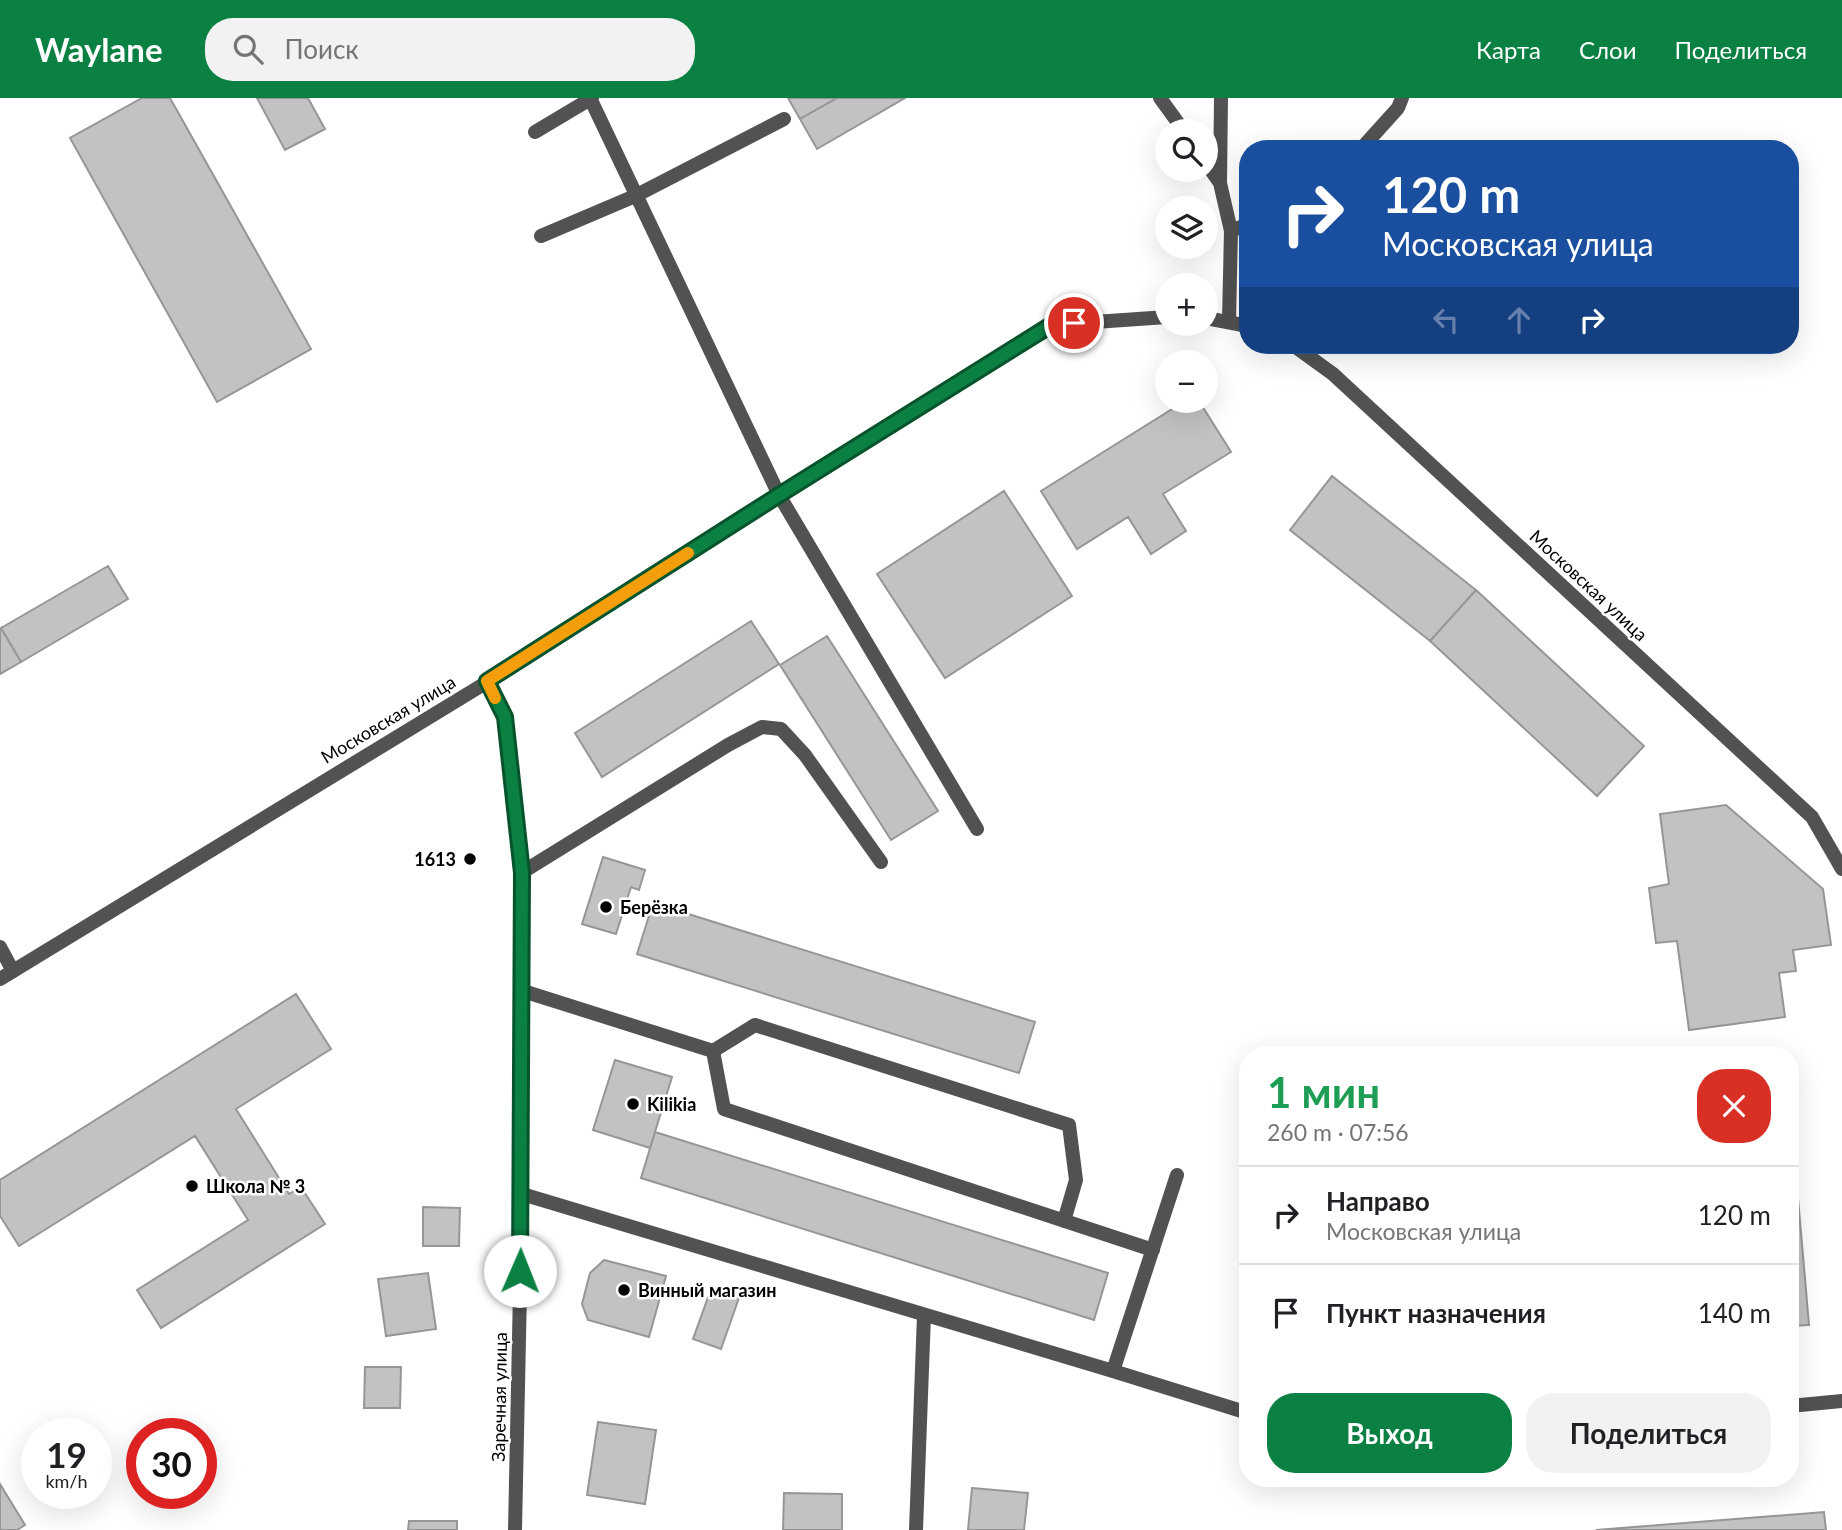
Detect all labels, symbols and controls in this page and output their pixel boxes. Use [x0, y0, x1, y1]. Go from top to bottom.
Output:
search box [205, 18, 695, 81]
text: Waylane [35, 29, 163, 69]
icon: search [229, 30, 267, 68]
text: Поиск [285, 33, 359, 65]
text: Карта [1476, 35, 1541, 64]
text: Слои [1579, 35, 1636, 64]
text: Поделиться [1674, 35, 1807, 64]
map controls [1155, 119, 1218, 413]
button: search [1155, 119, 1218, 182]
text: 120 m [1382, 165, 1520, 223]
icon: right [1267, 168, 1358, 259]
button: layers [1155, 196, 1218, 259]
text: Московская улица [1382, 224, 1654, 263]
button: + [1155, 273, 1218, 336]
pin [1044, 293, 1104, 353]
icon: left [1427, 301, 1465, 339]
icon: ahead [1500, 301, 1538, 339]
icon: right [1573, 301, 1611, 339]
icon: arrive [1055, 304, 1093, 342]
button: − [1155, 350, 1218, 413]
street label: Московская улица [1526, 525, 1652, 645]
street label: Московская улица [317, 670, 459, 768]
place label: 1613 [414, 848, 456, 870]
marker: 1613 [462, 851, 478, 867]
place label: Берёзка [620, 896, 688, 918]
marker: Берёзка [598, 899, 614, 915]
text: 1 мин [1267, 1067, 1380, 1117]
button: close [1697, 1069, 1771, 1143]
place label: Kilikia [647, 1093, 696, 1115]
marker: Kilikia [625, 1096, 641, 1112]
text: 260 m · 07:56 [1267, 1118, 1409, 1146]
place label: Школа № 3 [206, 1175, 305, 1197]
marker: Школа № 3 [184, 1178, 200, 1194]
text: Направо [1326, 1185, 1430, 1217]
icon: right [1267, 1196, 1305, 1234]
text: 120 m [1698, 1199, 1771, 1231]
text: Московская улица [1326, 1217, 1521, 1245]
position arrow [483, 1234, 557, 1308]
place label: Винный магазин [638, 1279, 776, 1301]
marker: Винный магазин [616, 1282, 632, 1298]
icon: arrive [1267, 1294, 1305, 1332]
text: Пункт назначения [1326, 1297, 1546, 1329]
text: 140 m [1698, 1297, 1771, 1329]
street label: Заречная улица [487, 1332, 511, 1462]
button: Выход [1267, 1393, 1512, 1473]
button: Поделиться [1526, 1393, 1771, 1473]
speed limit sign: 30 [126, 1418, 217, 1509]
text: 19 [46, 1433, 87, 1475]
text: km/h [45, 1470, 88, 1492]

